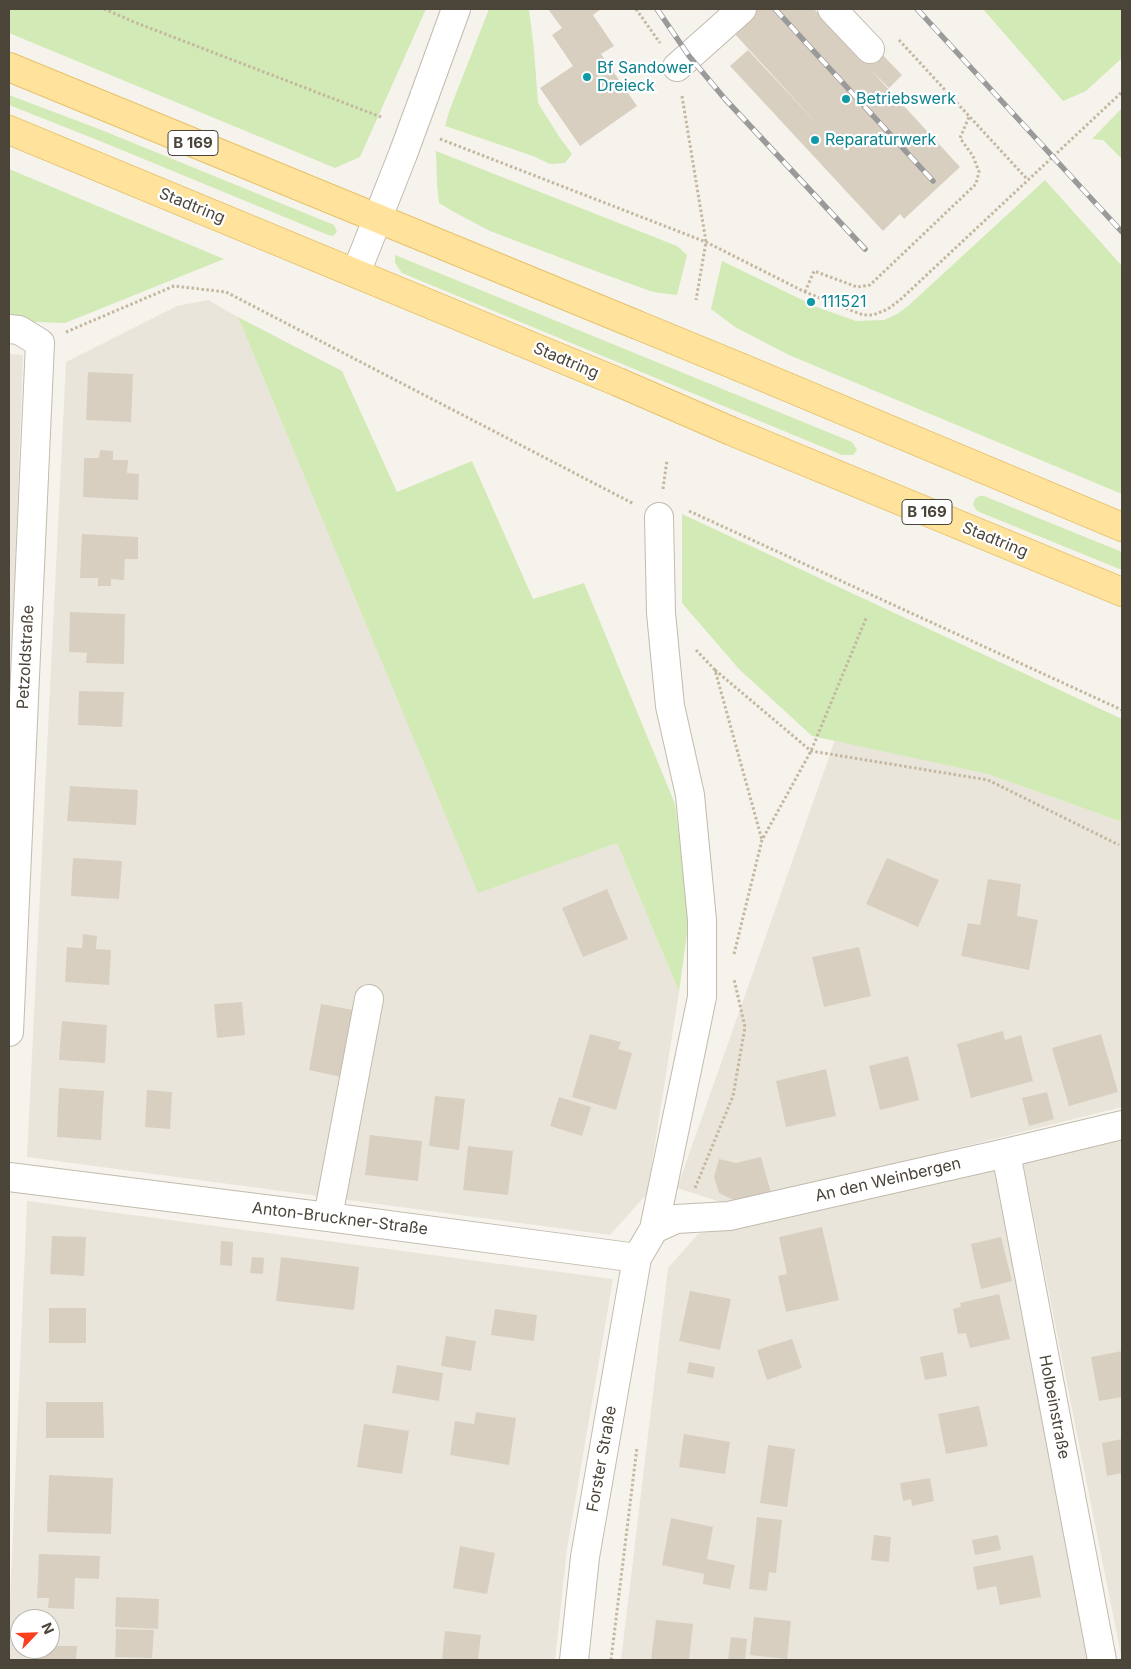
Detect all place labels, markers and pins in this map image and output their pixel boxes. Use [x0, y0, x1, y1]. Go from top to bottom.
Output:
place label: Bf Sandower Dreieck [597, 58, 694, 96]
marker: Bf Sandower Dreieck [581, 71, 593, 83]
place label: Betriebswerk [856, 89, 956, 109]
marker: Betriebswerk [840, 93, 852, 105]
place label: Reparaturwerk [825, 130, 936, 150]
marker: Reparaturwerk [809, 134, 821, 146]
place label: 111521 [821, 292, 867, 312]
marker: 111521 [805, 296, 817, 308]

